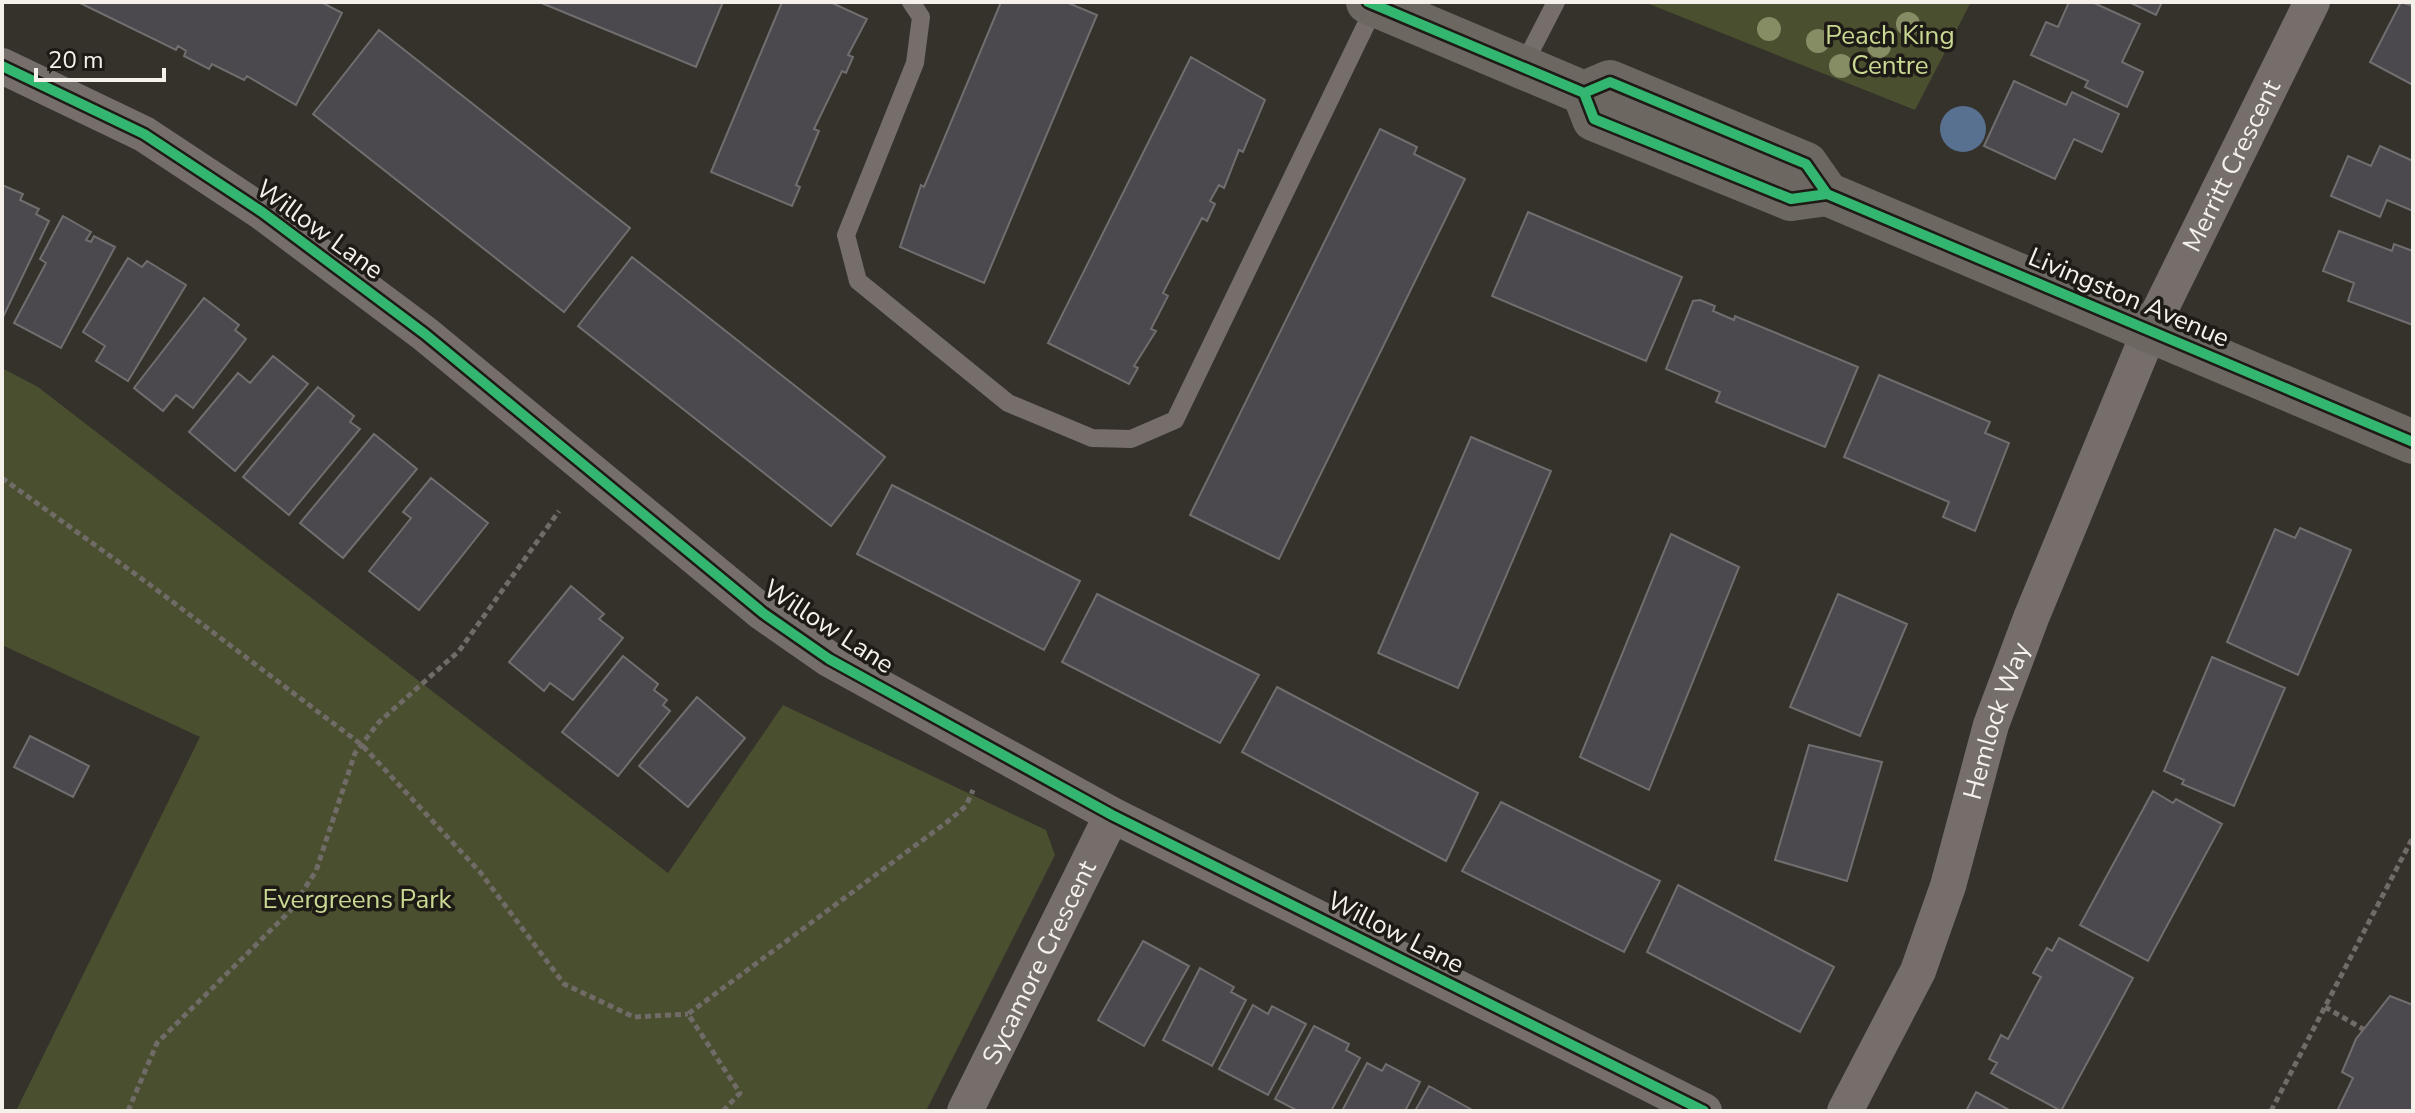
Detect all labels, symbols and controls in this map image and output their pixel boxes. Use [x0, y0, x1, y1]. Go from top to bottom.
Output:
park label: Peach King Centre [1825, 18, 1955, 83]
scale bar [36, 32, 164, 82]
text: 20 m [48, 44, 104, 76]
street label: Merritt Crescent [2174, 73, 2289, 258]
street label: Willow Lane [249, 171, 390, 287]
street label: Livingston Avenue [2023, 239, 2235, 356]
street label: Willow Lane [757, 571, 901, 682]
street label: Hemlock Way [1955, 637, 2039, 804]
street label: Sycamore Crescent [974, 854, 1105, 1071]
park label: Evergreens Park [262, 882, 453, 917]
street label: Willow Lane [1321, 883, 1470, 982]

